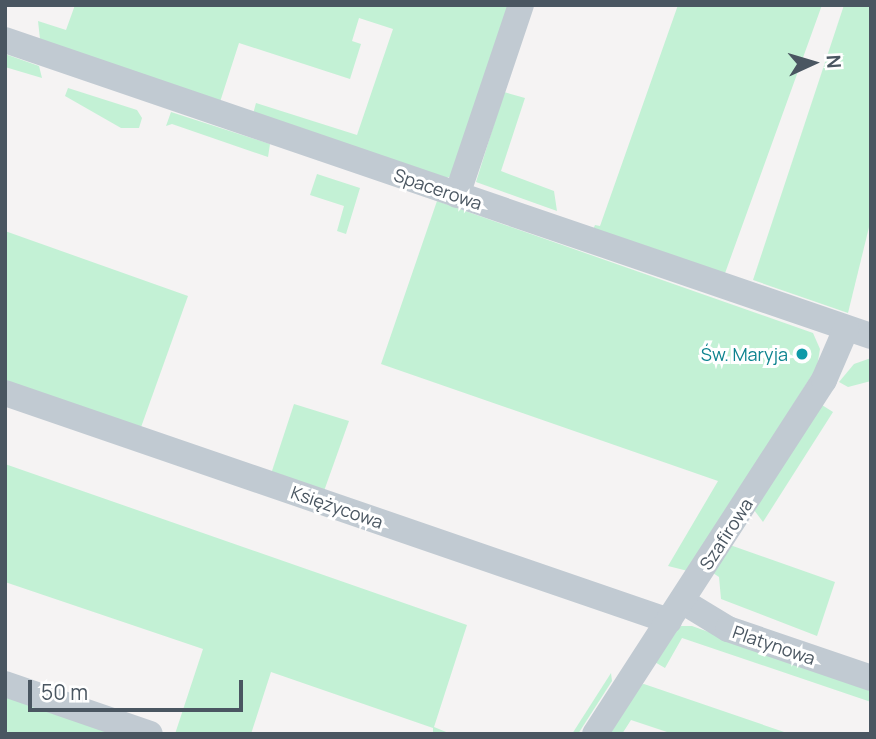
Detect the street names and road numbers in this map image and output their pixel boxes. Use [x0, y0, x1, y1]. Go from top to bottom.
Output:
street label: Spacerowa [391, 164, 485, 214]
street label: Księżycowa [288, 481, 386, 533]
street label: Szafirowa [695, 494, 757, 574]
street label: Platynowa [730, 621, 818, 669]

